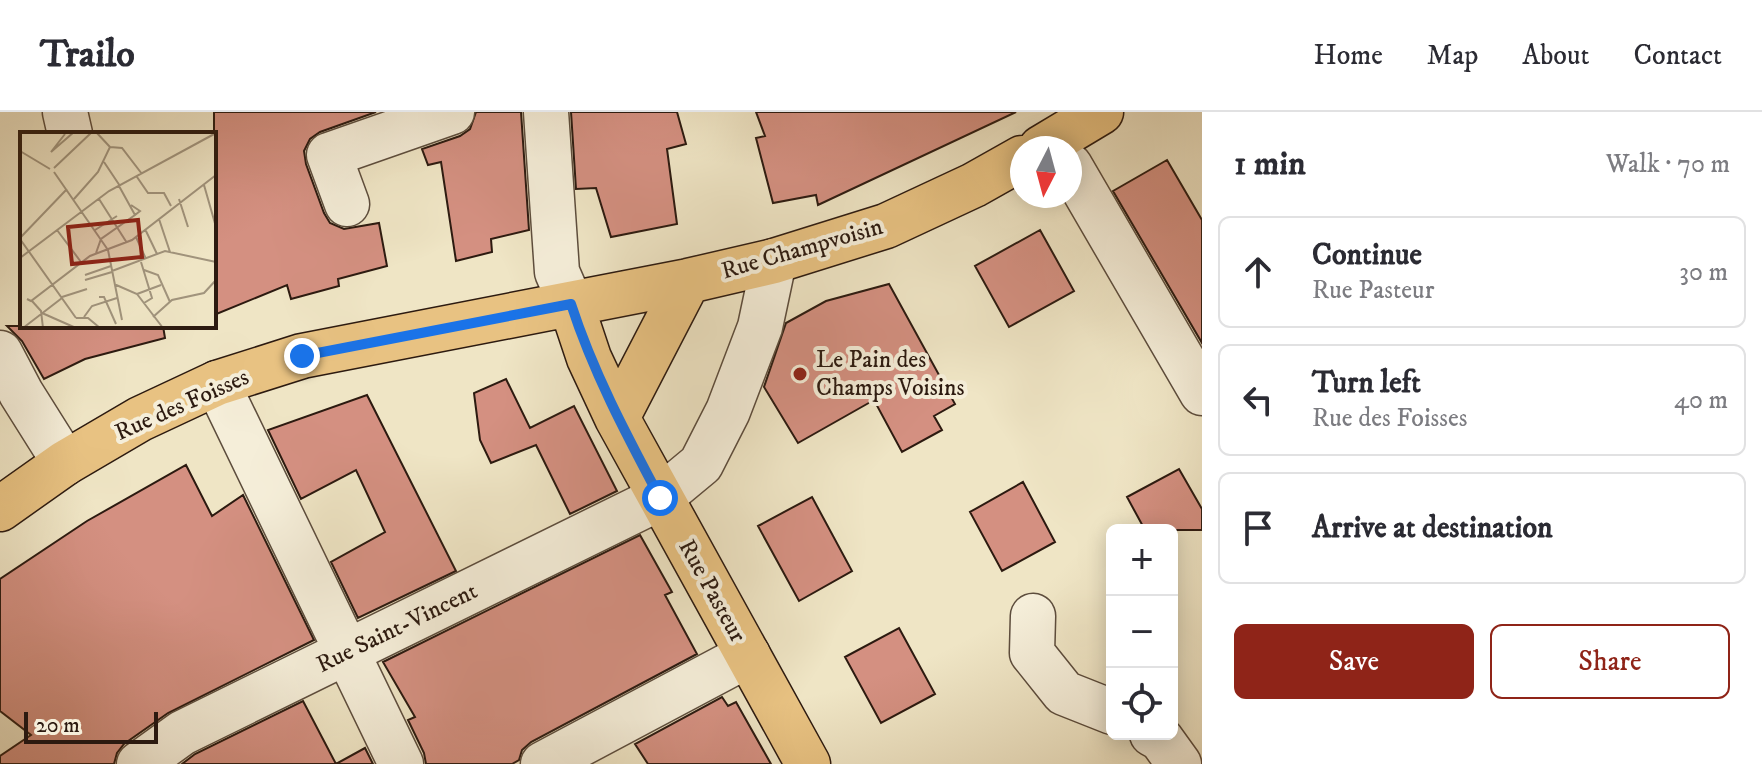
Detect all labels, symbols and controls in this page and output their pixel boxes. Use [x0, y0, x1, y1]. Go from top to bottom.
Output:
text: Trailo [40, 31, 135, 79]
text: Home [1314, 38, 1383, 73]
text: Map [1427, 38, 1478, 73]
text: About [1522, 38, 1589, 73]
text: Contact [1633, 38, 1722, 73]
inset map [20, 132, 216, 328]
north arrow [1010, 136, 1082, 208]
text: 1 min [1234, 143, 1306, 185]
text: Walk · 70 m [1606, 148, 1730, 181]
street label: Rue Champvoisin [718, 212, 887, 286]
text: Continue [1312, 237, 1422, 274]
icon: ahead [1236, 250, 1280, 294]
text: 30 m [1679, 256, 1728, 289]
text: Rue Pasteur [1312, 274, 1434, 307]
route end [284, 338, 320, 374]
place label: Le Pain des Champs Voisins [816, 345, 965, 403]
street label: Rue des Foisses [110, 362, 254, 448]
marker: Le Pain des Champs Voisins [791, 365, 809, 383]
text: Turn left [1312, 365, 1421, 402]
icon: left [1236, 378, 1280, 422]
text: 40 m [1674, 384, 1728, 417]
text: Rue des Foisses [1312, 402, 1467, 435]
route start [642, 480, 678, 516]
icon: arrive [1236, 506, 1280, 550]
text: Arrive at destination [1312, 510, 1553, 547]
map controls [1106, 524, 1178, 740]
button: + [1106, 524, 1178, 596]
street label: Rue Pasteur [672, 534, 753, 648]
street label: Rue Saint-Vincent [312, 576, 483, 680]
button: − [1106, 596, 1178, 668]
button: Save [1234, 624, 1474, 699]
button: Share [1490, 624, 1730, 699]
button: locate [1106, 668, 1178, 740]
scale bar [24, 708, 158, 744]
text: 20 m [36, 712, 80, 739]

